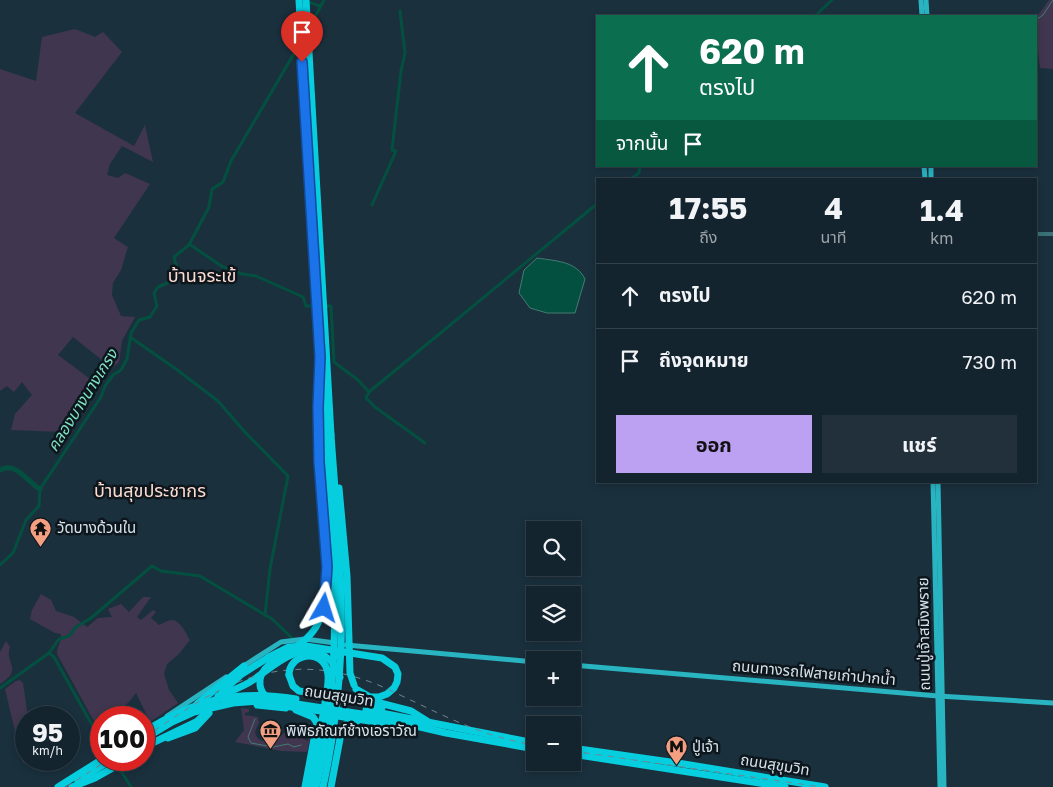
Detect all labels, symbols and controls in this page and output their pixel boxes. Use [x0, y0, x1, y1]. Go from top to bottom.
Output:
pin [281, 11, 323, 62]
icon: arrive [288, 18, 316, 46]
text: 620 m [699, 30, 805, 72]
icon: ahead [616, 35, 681, 100]
text: ตรงไป [699, 73, 755, 100]
icon: arrive [679, 130, 707, 158]
text: จากนั้น [616, 131, 669, 154]
text: 17:55 [669, 190, 747, 226]
text: 4 [824, 190, 843, 226]
text: 1.4 [920, 192, 964, 228]
text: ถึง [699, 227, 717, 247]
text: นาที [821, 227, 847, 247]
text: km [930, 228, 953, 248]
district label: บ้านจระเข้ [168, 264, 236, 286]
icon: ahead [616, 282, 644, 310]
text: ตรงไป [659, 283, 711, 306]
text: 620 m [961, 285, 1017, 308]
water label: คลองบางนางเกรง [42, 344, 122, 455]
icon: arrive [616, 347, 644, 375]
text: ถึงจุดหมาย [659, 348, 749, 371]
text: 730 m [962, 350, 1017, 373]
button: ออก [616, 415, 812, 473]
button: แชร์ [822, 415, 1017, 473]
district label: บ้านสุขประชากร [94, 479, 206, 502]
temple icon: วัดบางด้วนใน [29, 516, 53, 547]
place label: วัดบางด้วนใน [57, 518, 136, 536]
map controls [526, 521, 581, 771]
button: search [526, 521, 581, 576]
street label: ถนนปู่เจ้าสมิงพราย [913, 577, 934, 691]
position arrow [297, 581, 349, 633]
button: layers [526, 586, 581, 641]
button: + [526, 651, 581, 706]
street label: ถนนทางรถไฟสายเก่าปากน้ำ [732, 655, 897, 688]
street label: ถนนสุขุมวิท [303, 681, 375, 710]
speed limit sign: 100 [90, 706, 155, 771]
button: − [526, 716, 581, 771]
text: 95 [32, 717, 63, 748]
museum icon: พิพิธภัณฑ์ช้างเอราวัณ [258, 719, 282, 750]
place label: พิพิธภัณฑ์ช้างเอราวัณ [286, 721, 417, 739]
metro station icon: ปู่เจ้า [664, 735, 688, 766]
place label: ปู่เจ้า [692, 737, 719, 756]
text: km/h [32, 743, 63, 758]
street label: ถนนสุขุมวิท [739, 750, 811, 779]

